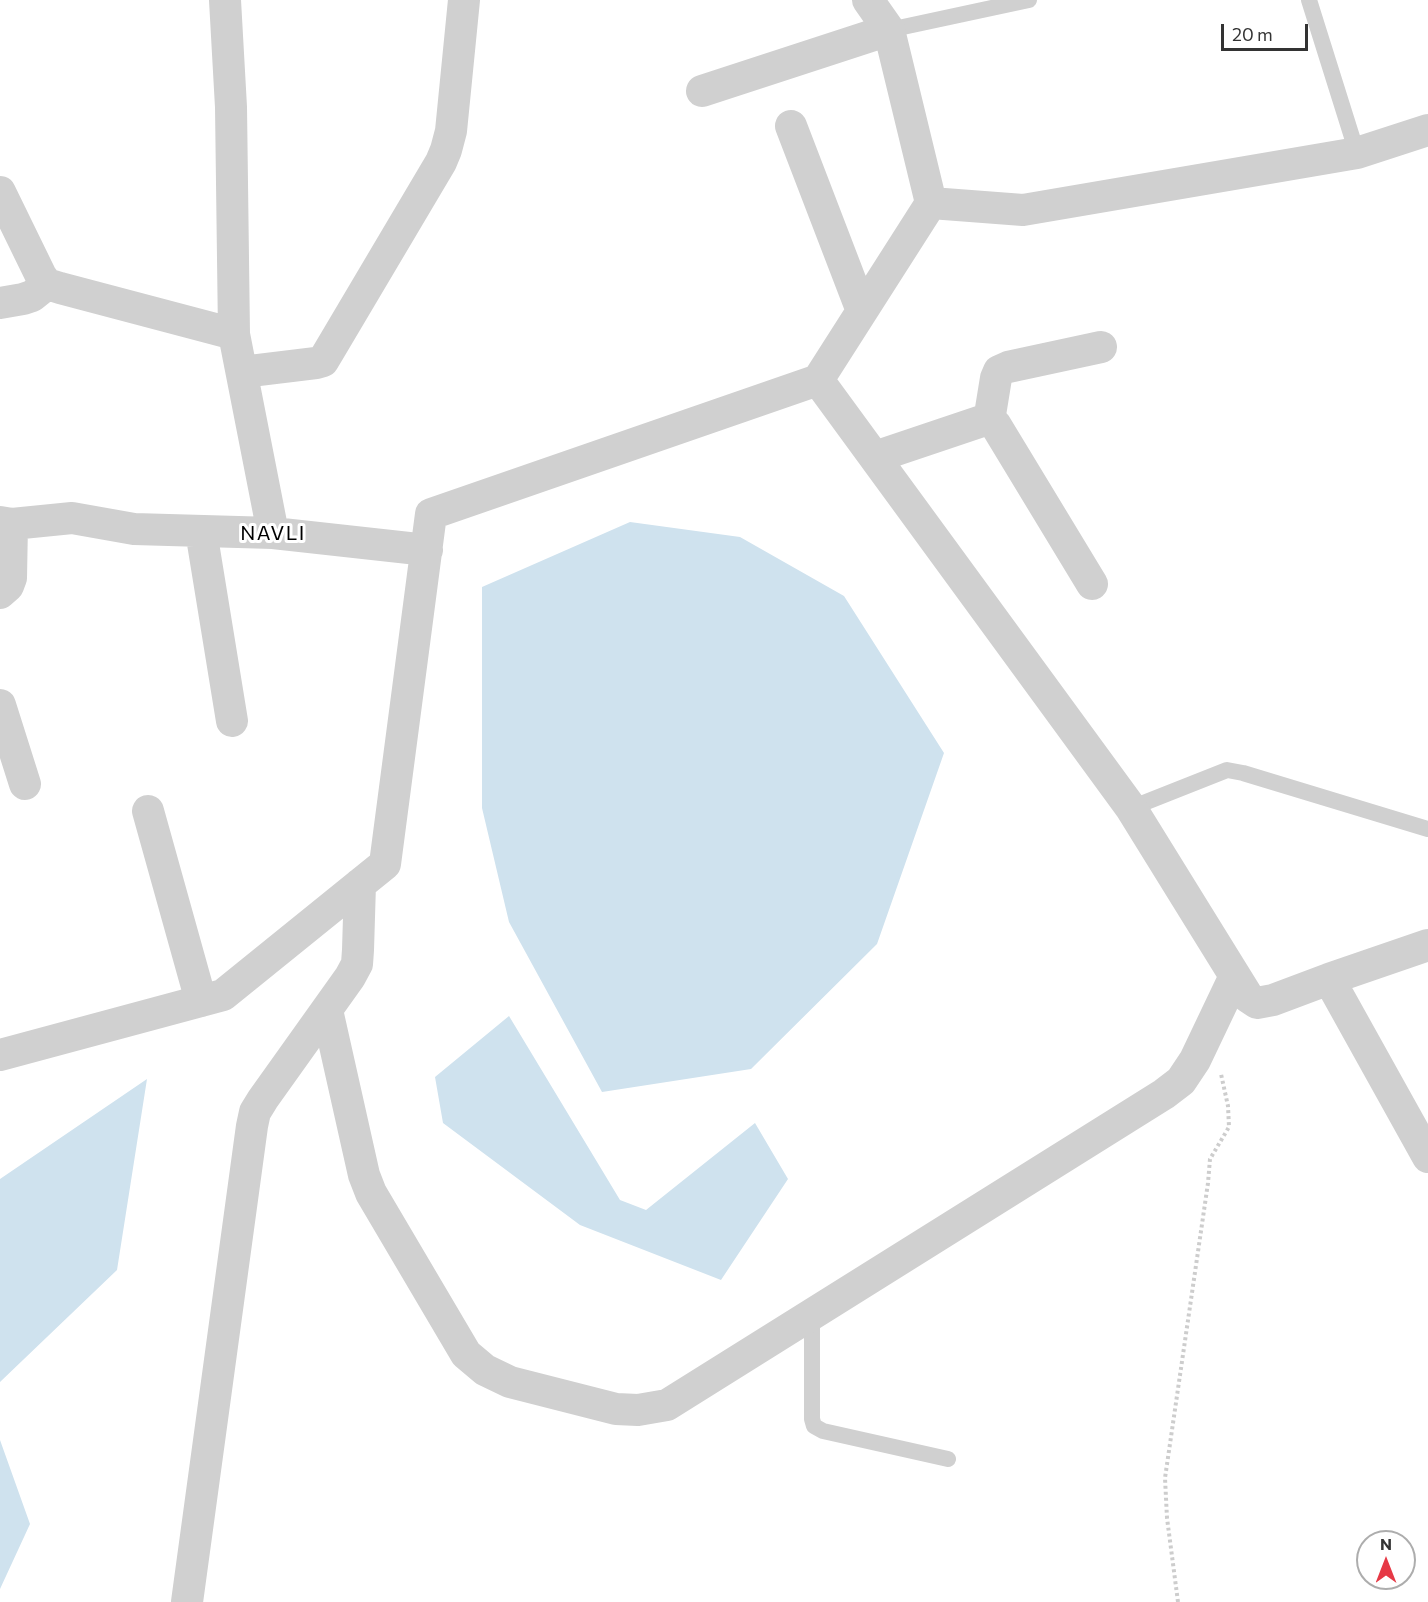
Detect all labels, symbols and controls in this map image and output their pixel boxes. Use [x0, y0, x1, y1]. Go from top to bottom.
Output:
scale bar [1224, 12, 1311, 50]
text: 20 m [1232, 23, 1273, 45]
district label: NAVLI [240, 521, 306, 545]
north arrow [1356, 1530, 1416, 1590]
text: N [1380, 1534, 1392, 1553]

